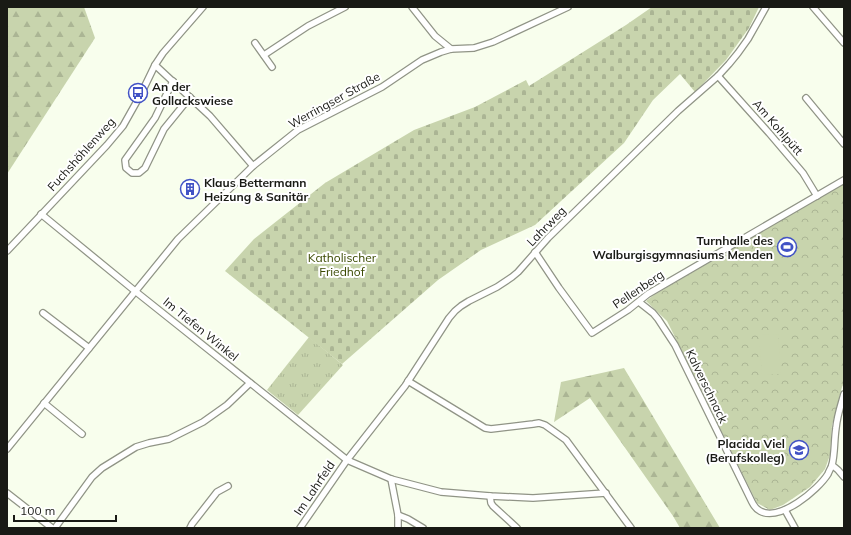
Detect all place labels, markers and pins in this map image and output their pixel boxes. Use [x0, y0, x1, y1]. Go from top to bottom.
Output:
place label: An der Gollackswiese [152, 79, 233, 108]
bus stop icon: An der Gollackswiese [127, 82, 149, 104]
place label: Klaus Bettermann Heizung & Sanitär [204, 175, 309, 204]
building icon: Klaus Bettermann Heizung & Sanitär [179, 178, 201, 200]
place label: Turnhalle des Walburgisgymnasiums Menden [593, 233, 773, 262]
sports icon: Turnhalle des Walburgisgymnasiums Menden [776, 236, 798, 258]
place label: Placida Viel (Berufskolleg) [705, 436, 785, 465]
school or university icon: Placida Viel (Berufskolleg) [788, 439, 810, 461]

